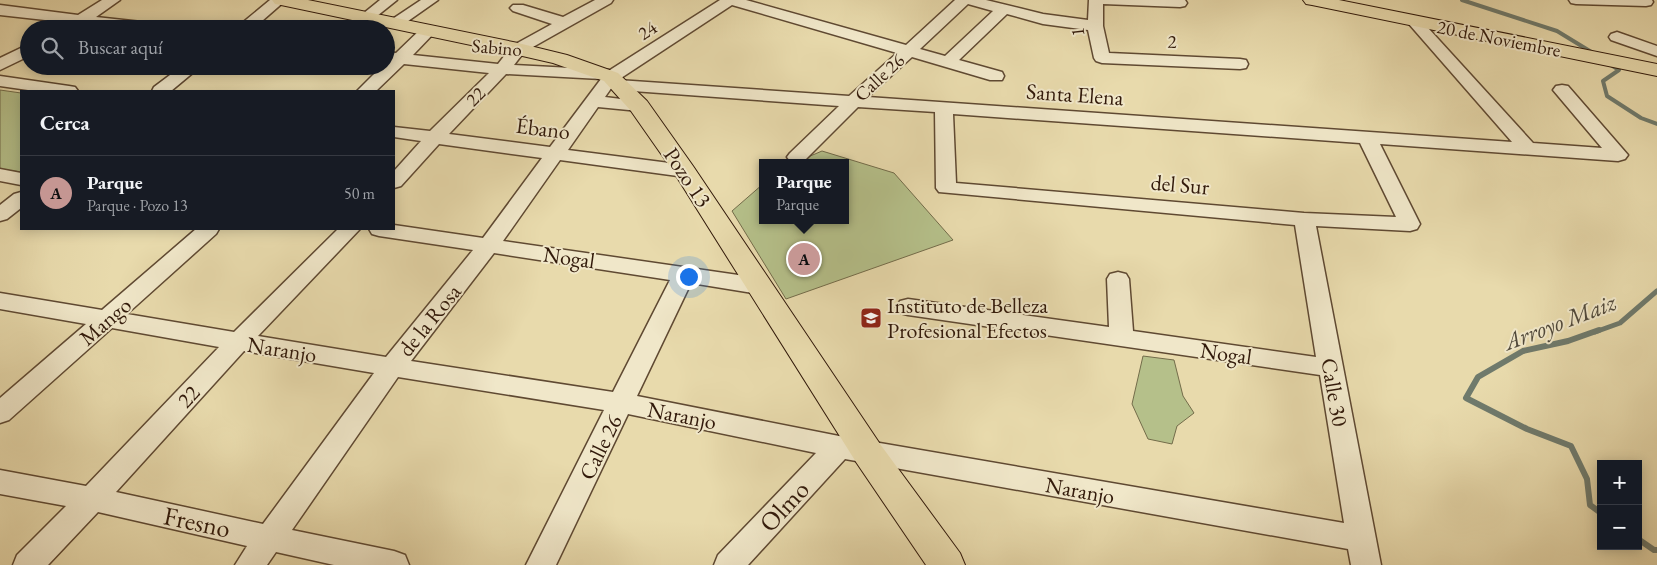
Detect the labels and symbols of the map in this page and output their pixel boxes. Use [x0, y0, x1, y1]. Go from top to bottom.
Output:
street label: 24 [633, 14, 662, 46]
street label: 20 de Noviembre [1435, 14, 1563, 63]
street label: 1 [1065, 26, 1090, 38]
street label: 2 [1167, 29, 1177, 54]
street label: Sabino [471, 33, 523, 62]
street label: Calle 26 [849, 48, 910, 107]
street label: Santa Elena [1025, 77, 1125, 112]
street label: 22 [460, 81, 491, 112]
street label: Ébano [514, 111, 572, 146]
street label: Pozo 13 [657, 142, 718, 213]
street label: del Sur [1150, 168, 1211, 202]
street label: Nogal [541, 240, 597, 275]
pin: A [788, 240, 820, 278]
your location [676, 264, 702, 290]
street label: de la Rosa [391, 278, 468, 362]
water label: Arroyo Maiz [1497, 286, 1621, 358]
street label: Mango [73, 291, 138, 352]
place label: Instituto de Belleza Profesional Efectos [887, 291, 1048, 345]
school or university icon: Instituto de Belleza Profesional Efectos [859, 306, 883, 330]
street label: Naranjo [245, 330, 319, 369]
street label: Nogal [1198, 336, 1254, 371]
street label: Calle 30 [1314, 356, 1355, 429]
street label: 22 [171, 378, 206, 414]
street label: Naranjo [645, 395, 719, 436]
street label: Calle 26 [572, 409, 629, 485]
street label: Naranjo [1043, 470, 1117, 511]
street label: Olmo [751, 473, 817, 539]
street label: Fresno [161, 498, 233, 546]

